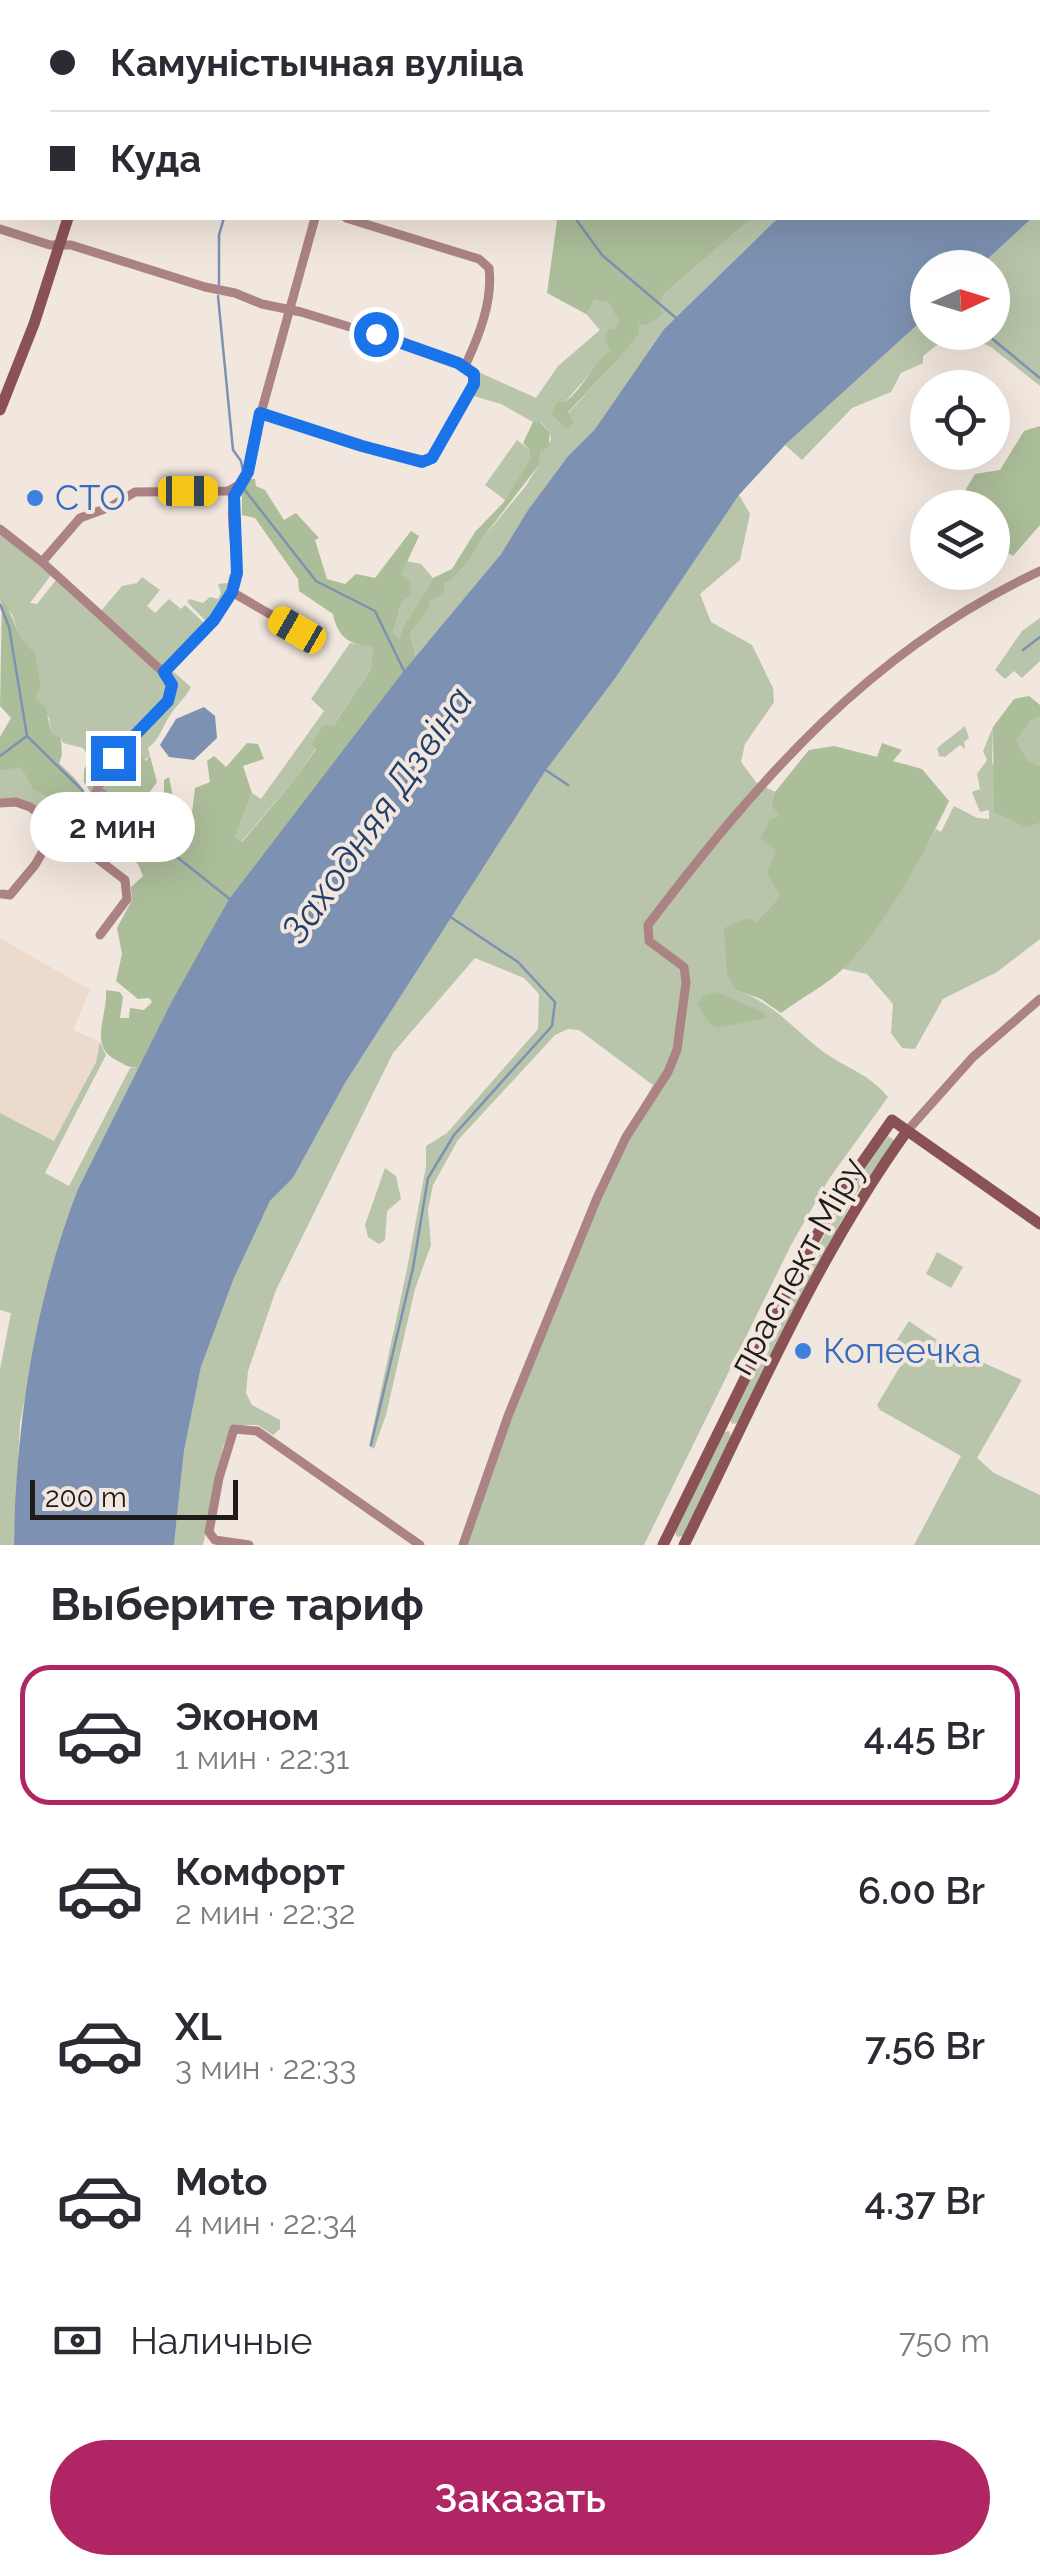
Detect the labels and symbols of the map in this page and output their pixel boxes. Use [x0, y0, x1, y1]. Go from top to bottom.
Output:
north arrow [910, 250, 1010, 350]
route start [354, 312, 399, 357]
car [158, 476, 218, 506]
place label: СТО [55, 477, 126, 518]
marker: СТО [24, 487, 46, 509]
car [264, 602, 330, 658]
water label: Заходняя Дзвіна [272, 678, 482, 951]
route end [91, 736, 136, 781]
callout: 2 мин [31, 793, 196, 863]
street label: праспект Міру [720, 1150, 873, 1382]
place label: Копеечка [823, 1330, 981, 1371]
marker: Копеечка [792, 1340, 814, 1362]
scale bar [30, 1475, 238, 1520]

